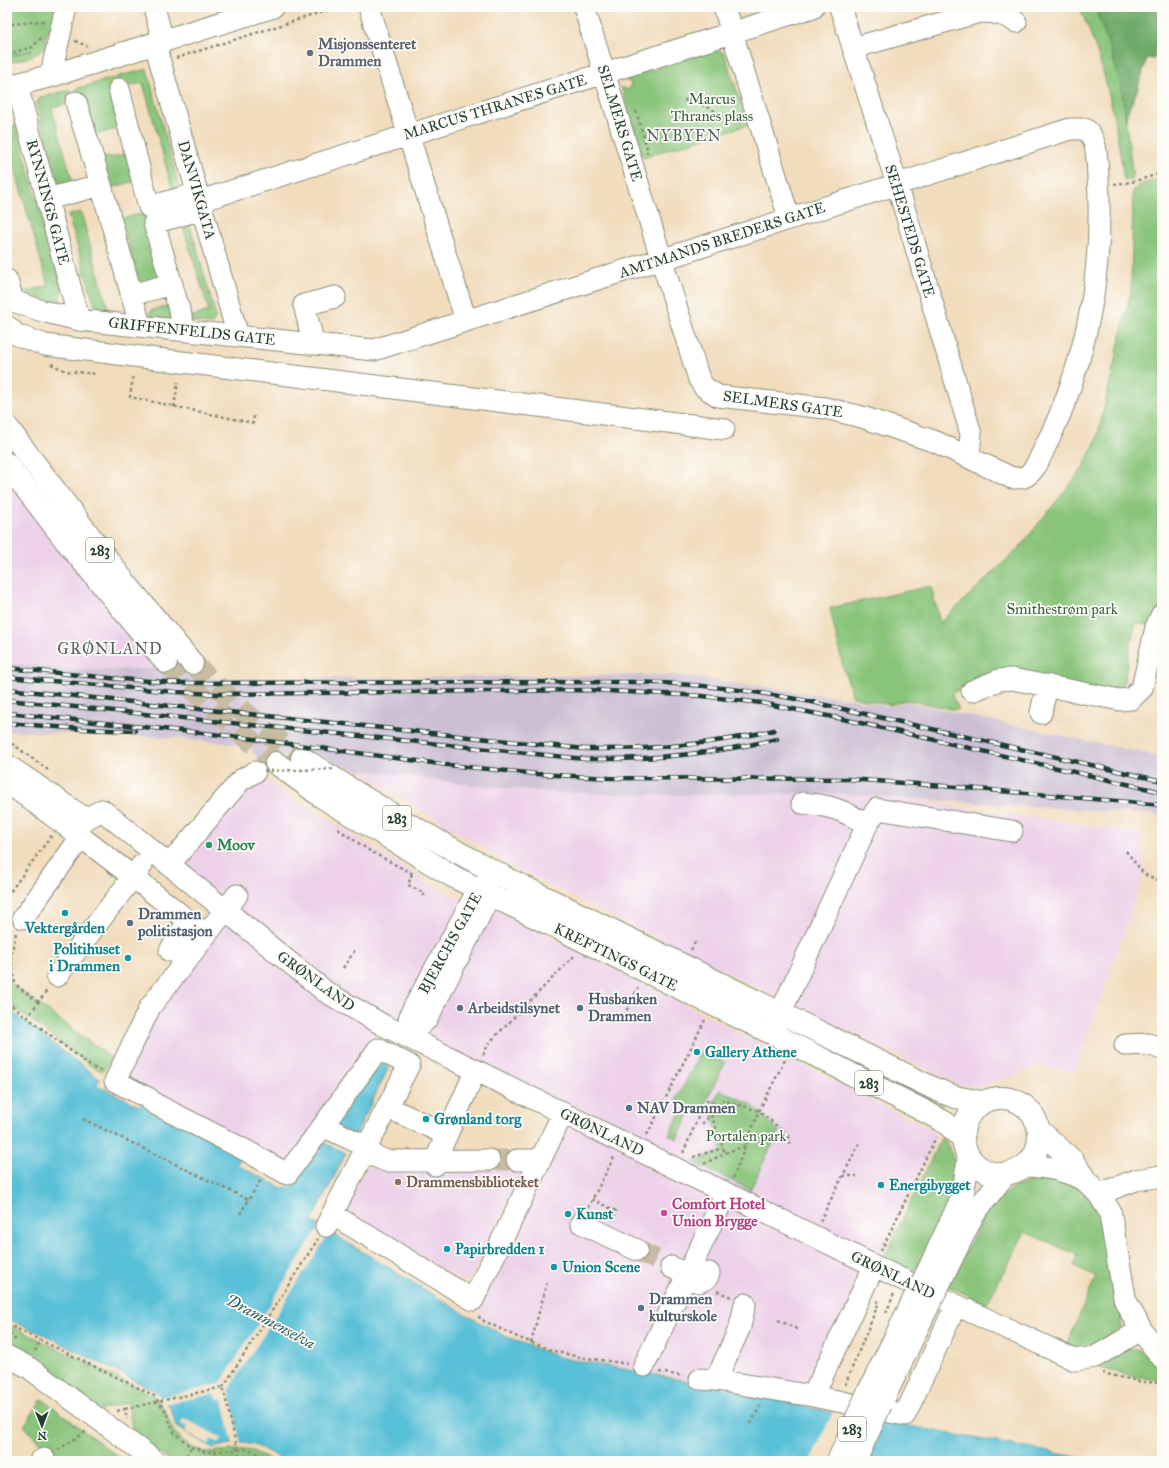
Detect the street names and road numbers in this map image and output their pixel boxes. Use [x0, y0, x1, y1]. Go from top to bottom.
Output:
street label: SELMERS GATE [594, 63, 646, 184]
street label: MARCUS THRANES GATE [401, 70, 589, 143]
street label: RYNNINGS GATE [23, 137, 73, 267]
street label: DANVIKGATA [174, 138, 220, 242]
street label: SEHESTEDS GATE [881, 162, 939, 300]
street label: AMTMANDS BREDERS GATE [616, 198, 827, 282]
street label: GRIFFENFELDS GATE [107, 313, 277, 349]
street label: SELMERS GATE [722, 387, 844, 421]
road number: 283 [86, 538, 114, 562]
road number: 283 [383, 806, 411, 830]
street label: BJERCHS GATE [415, 889, 486, 998]
street label: KREFTINGS GATE [551, 919, 681, 995]
street label: GRØNLAND [274, 947, 358, 1015]
road number: 283 [855, 1071, 883, 1095]
street label: GRØNLAND [557, 1104, 647, 1160]
street label: GRØNLAND [848, 1247, 938, 1303]
road number: 283 [838, 1417, 866, 1441]

